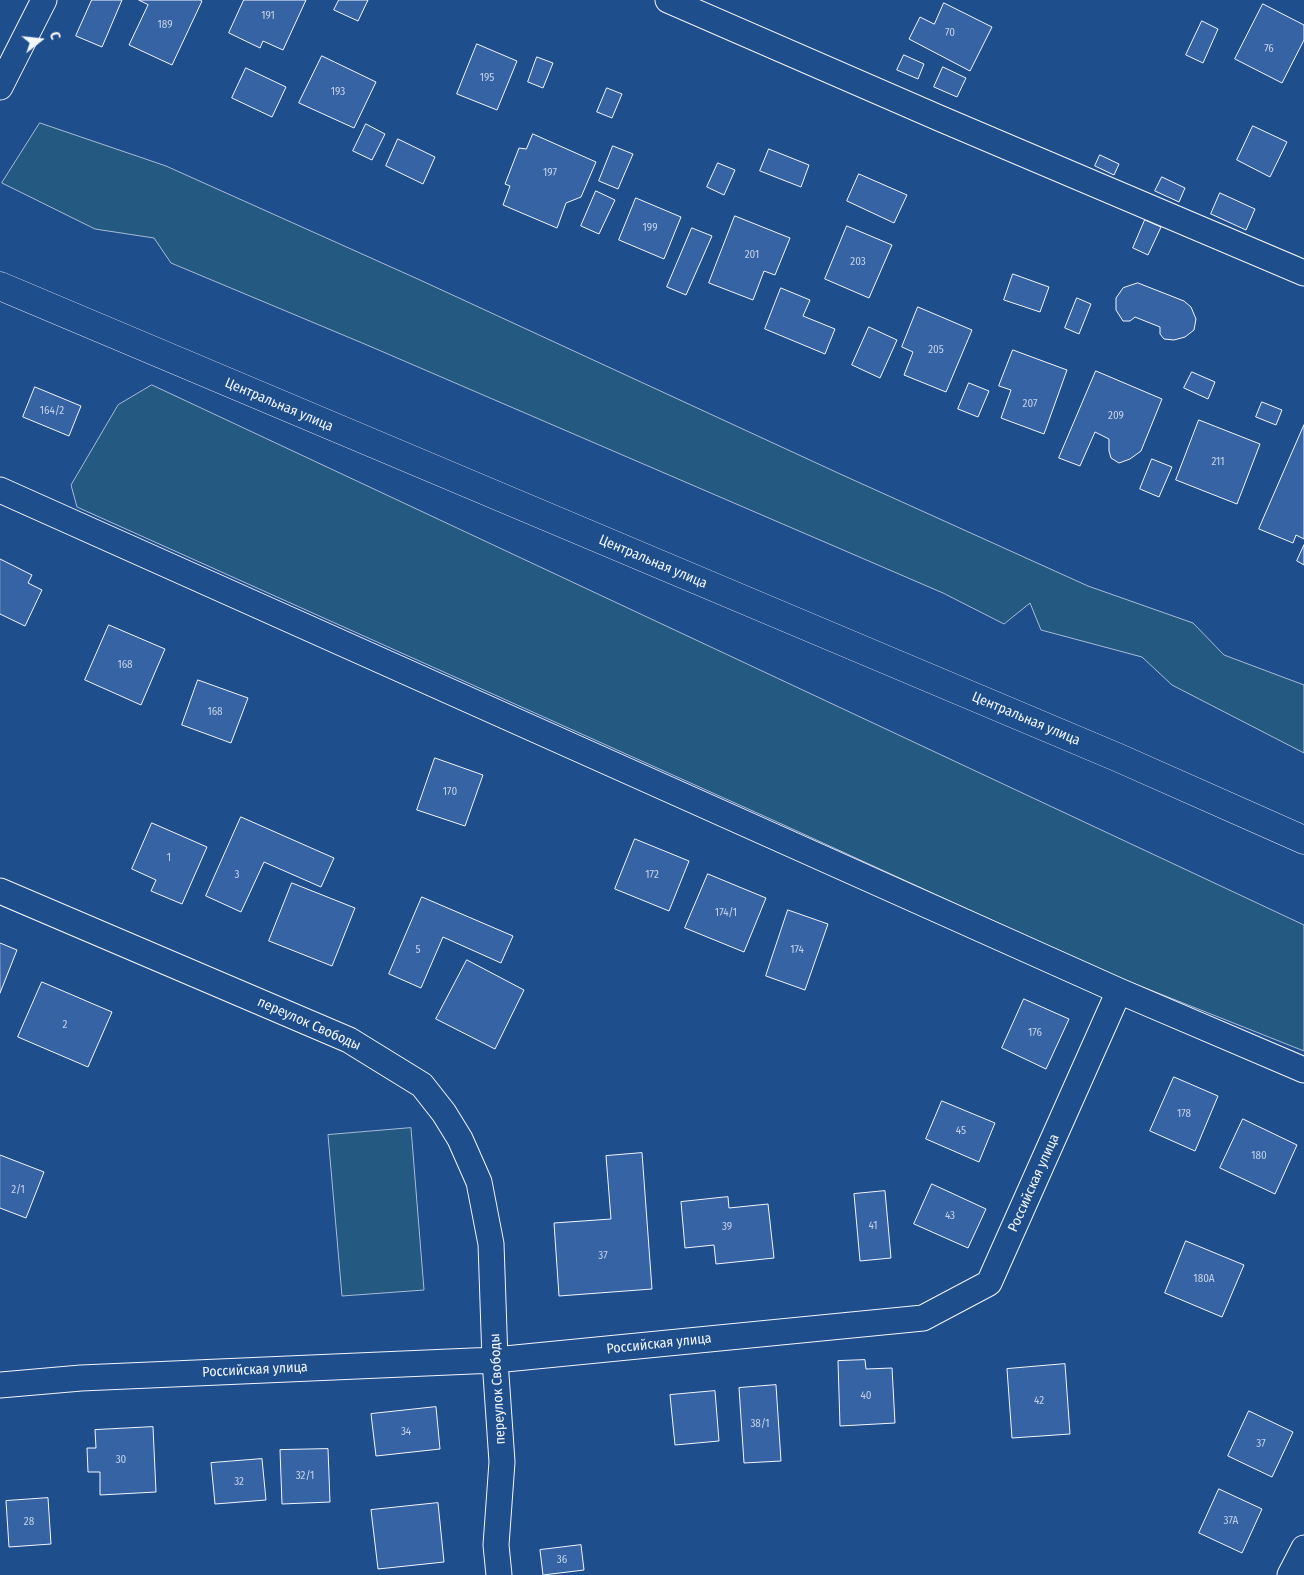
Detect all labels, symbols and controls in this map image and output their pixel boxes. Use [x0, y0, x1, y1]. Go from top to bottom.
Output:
house number: 191 [261, 9, 275, 23]
north arrow [15, 15, 65, 65]
house number: 189 [158, 18, 172, 32]
house number: 70 [945, 26, 955, 40]
text: С [46, 30, 64, 42]
house number: 76 [1264, 42, 1274, 56]
house number: 195 [480, 71, 494, 85]
house number: 193 [331, 85, 345, 99]
house number: 197 [543, 166, 557, 180]
house number: 199 [643, 221, 657, 235]
house number: 201 [745, 248, 759, 262]
house number: 203 [850, 255, 866, 269]
house number: 205 [928, 343, 944, 357]
street label: Центральная улица [222, 375, 336, 435]
house number: 207 [1023, 397, 1037, 411]
house number: 164/2 [40, 404, 64, 418]
house number: 209 [1108, 409, 1124, 423]
house number: 211 [1211, 455, 1225, 469]
street label: Центральная улица [596, 532, 710, 592]
house number: 168 [117, 658, 133, 672]
street label: Центральная улица [969, 689, 1083, 749]
house number: 168 [207, 705, 223, 719]
house number: 170 [443, 785, 457, 799]
house number: 1 [167, 851, 171, 865]
house number: 3 [235, 868, 239, 882]
house number: 172 [645, 868, 659, 882]
house number: 174/1 [715, 906, 737, 920]
house number: 5 [415, 943, 421, 957]
house number: 174 [790, 943, 804, 957]
street label: переулок Свободы [255, 994, 363, 1054]
house number: 2 [63, 1018, 67, 1032]
house number: 176 [1028, 1026, 1042, 1040]
house number: 178 [1177, 1107, 1191, 1121]
house number: 45 [956, 1124, 966, 1138]
street label: Российская улица [1005, 1131, 1063, 1235]
house number: 180 [1251, 1149, 1267, 1163]
house number: 2/1 [11, 1183, 25, 1197]
house number: 43 [945, 1209, 955, 1223]
house number: 41 [868, 1219, 878, 1233]
house number: 39 [722, 1220, 732, 1234]
house number: 37 [598, 1249, 608, 1263]
house number: 180А [1193, 1272, 1215, 1286]
street label: Российская улица [606, 1330, 712, 1358]
street label: переулок Свободы [487, 1333, 509, 1445]
street label: Российская улица [202, 1359, 308, 1381]
house number: 40 [860, 1389, 872, 1403]
house number: 42 [1034, 1394, 1044, 1408]
house number: 38/1 [750, 1417, 770, 1431]
house number: 34 [401, 1425, 411, 1439]
house number: 37 [1256, 1437, 1266, 1451]
house number: 30 [116, 1453, 126, 1467]
house number: 32/1 [296, 1469, 314, 1483]
house number: 32 [234, 1475, 244, 1489]
house number: 37А [1224, 1514, 1238, 1528]
house number: 28 [24, 1515, 34, 1529]
house number: 36 [557, 1553, 567, 1567]

